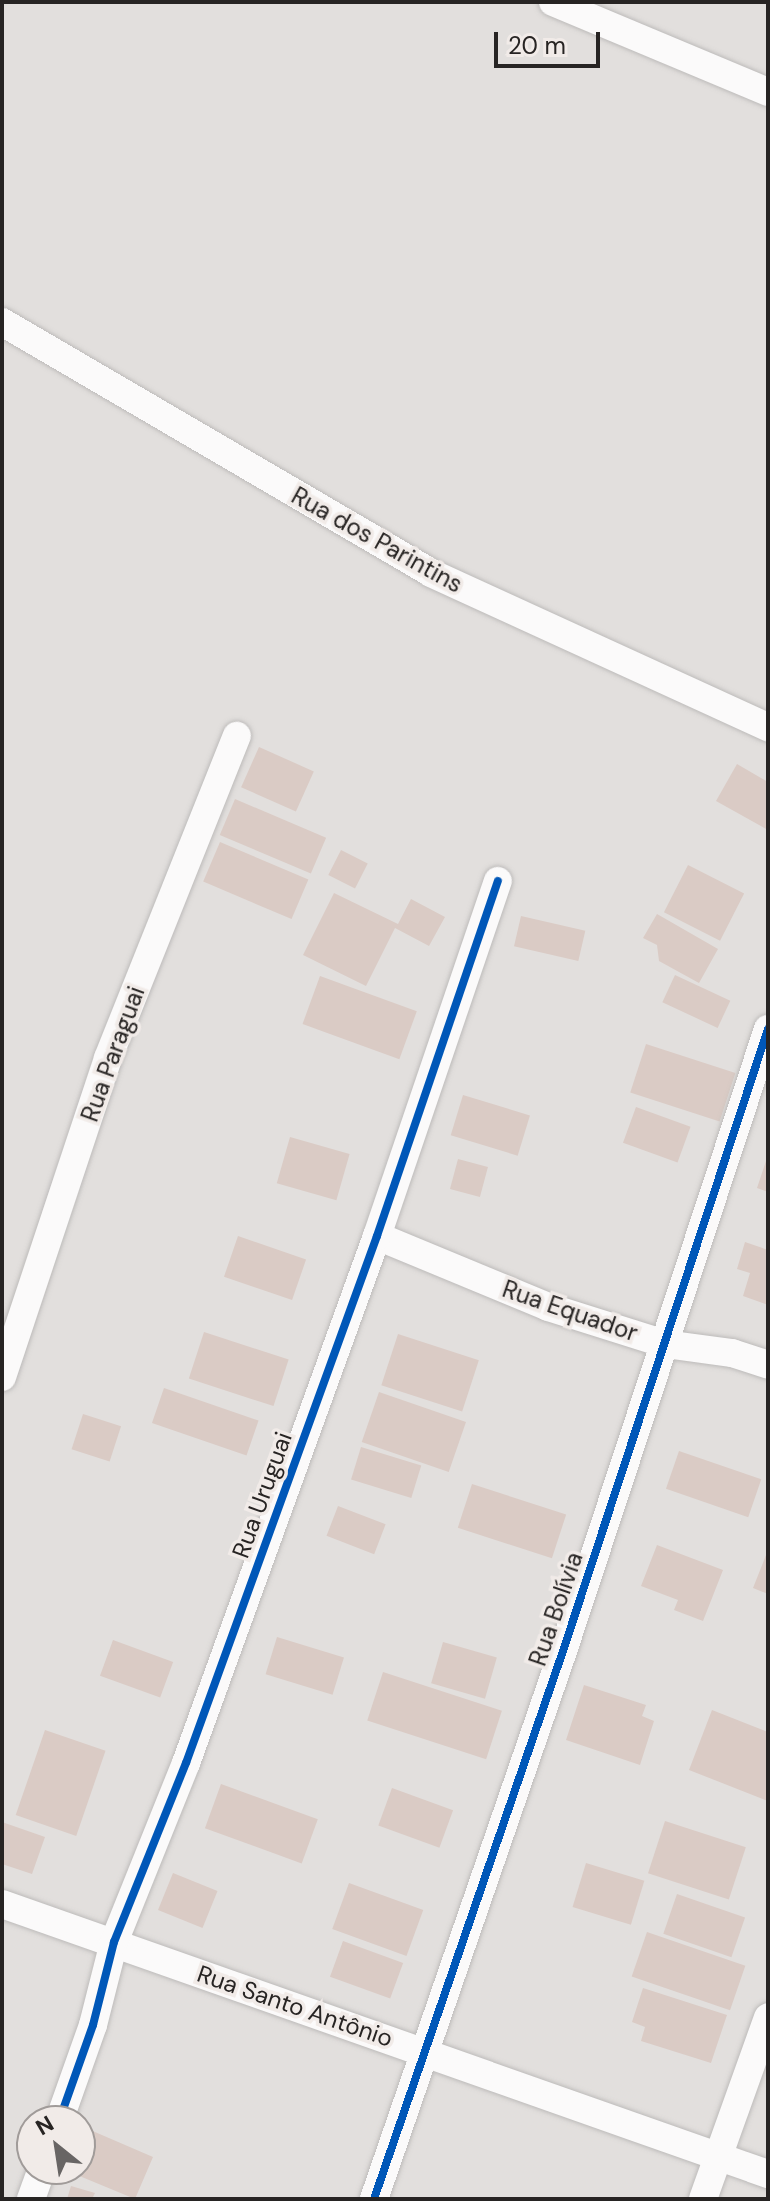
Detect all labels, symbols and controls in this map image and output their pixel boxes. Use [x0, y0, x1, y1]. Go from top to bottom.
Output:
scale bar [498, 16, 604, 66]
text: 20 m [508, 30, 566, 61]
street label: Rua dos Parintins [286, 481, 468, 599]
street label: Rua Paraguai [75, 982, 151, 1126]
street label: Rua Equador [499, 1274, 641, 1348]
street label: Rua Uruguai [226, 1428, 298, 1562]
street label: Rua Bolívia [523, 1548, 589, 1670]
street label: Rua Santo Antônio [194, 1959, 396, 2053]
north arrow [16, 2105, 96, 2185]
text: N [31, 2109, 59, 2142]

